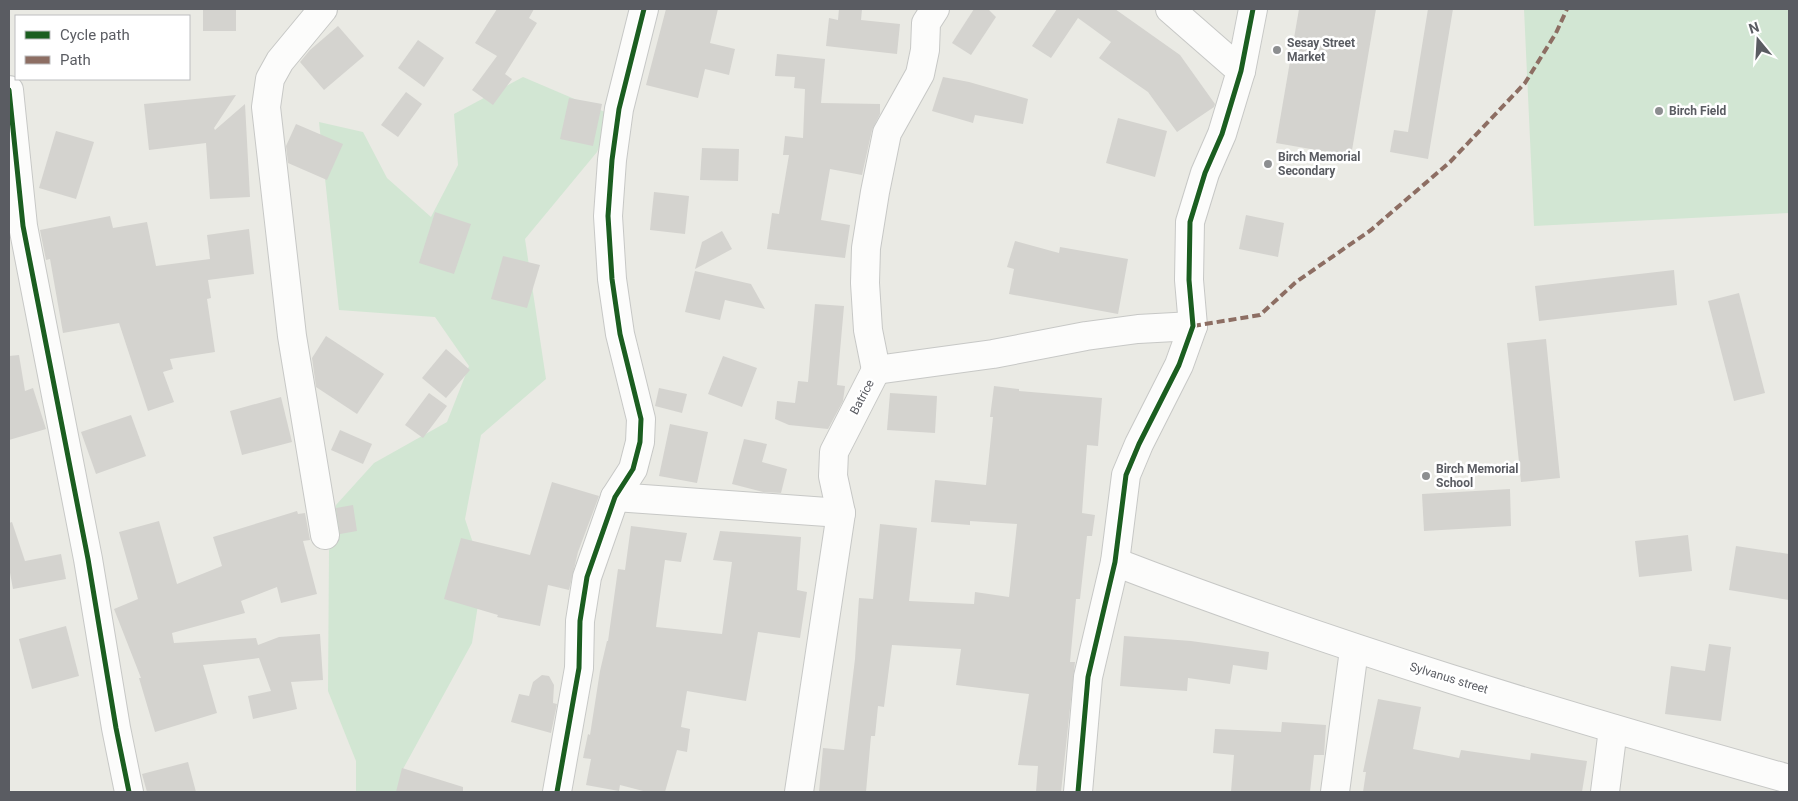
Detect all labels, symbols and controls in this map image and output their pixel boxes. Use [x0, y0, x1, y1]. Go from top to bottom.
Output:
legend [15, 15, 190, 80]
north arrow [1733, 15, 1783, 65]
text: N [1747, 18, 1761, 37]
text: Cycle path [60, 26, 130, 44]
place label: Sesay Street Market [1287, 36, 1355, 64]
marker: Sesay Street Market [1271, 44, 1283, 56]
text: Path [60, 51, 91, 69]
place label: Birch Field [1669, 104, 1726, 118]
marker: Birch Field [1653, 105, 1665, 117]
place label: Birch Memorial Secondary [1278, 150, 1360, 178]
marker: Birch Memorial Secondary [1262, 158, 1274, 170]
street label: Batrice [847, 377, 877, 417]
place label: Birch Memorial School [1436, 462, 1518, 490]
marker: Birch Memorial School [1420, 470, 1432, 482]
street label: Sylvanus street [1408, 659, 1490, 697]

